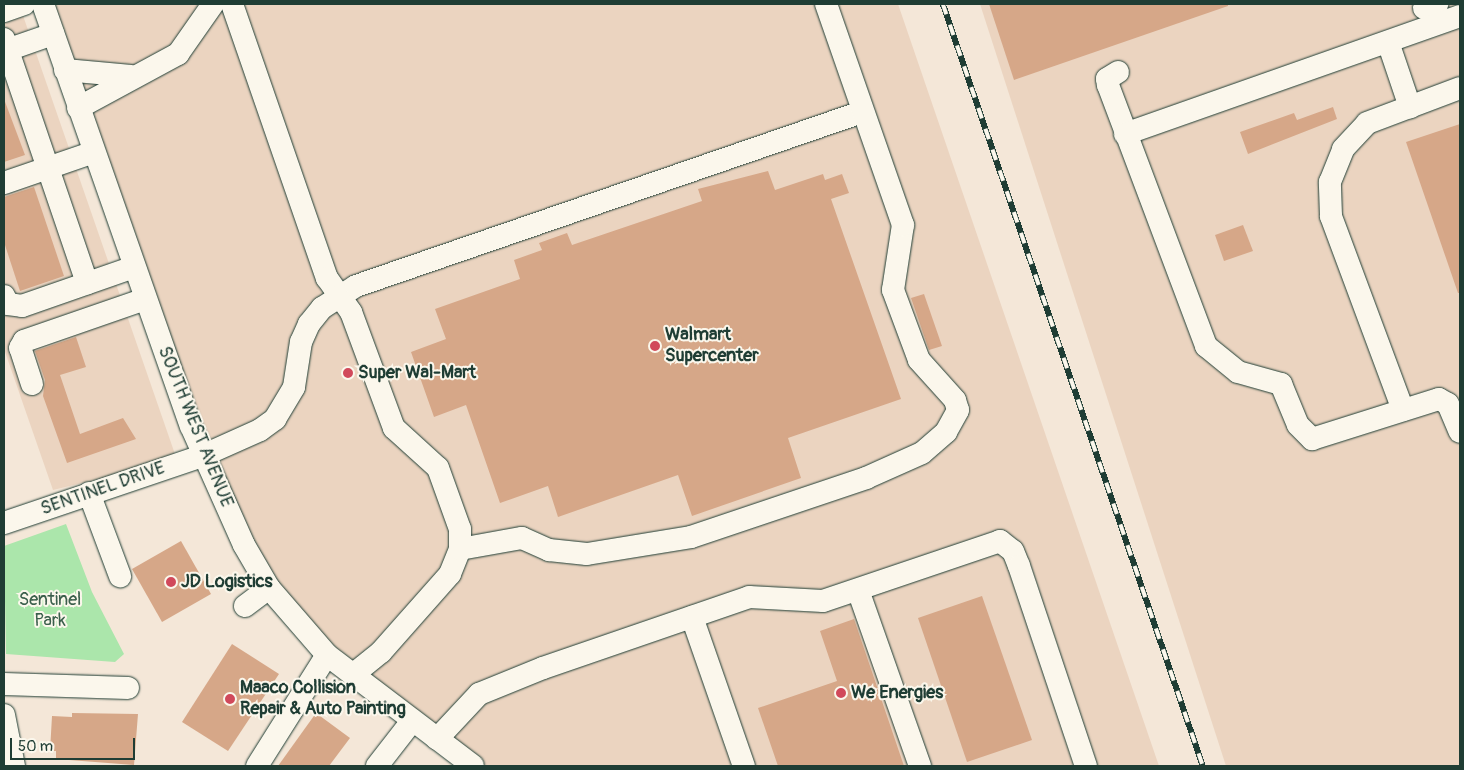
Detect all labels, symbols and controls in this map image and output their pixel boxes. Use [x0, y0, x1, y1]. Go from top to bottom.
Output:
place label: Walmart Supercenter [665, 325, 759, 368]
marker: Walmart Supercenter [649, 340, 661, 352]
street label: SOUTH WEST AVENUE [153, 343, 237, 511]
place label: Super Wal-Mart [358, 362, 476, 384]
marker: Super Wal-Mart [342, 367, 354, 379]
street label: SENTINEL DRIVE [38, 458, 168, 520]
place label: JD Logistics [181, 571, 273, 593]
marker: JD Logistics [165, 576, 177, 588]
park label: Sentinel Park [19, 590, 81, 632]
place label: Maaco Collision Repair & Auto Painting [240, 678, 406, 721]
place label: We Energies [851, 682, 943, 704]
marker: We Energies [835, 687, 847, 699]
marker: Maaco Collision Repair & Auto Painting [224, 693, 236, 705]
scale bar [12, 728, 138, 760]
text: 50 m [18, 737, 53, 756]

